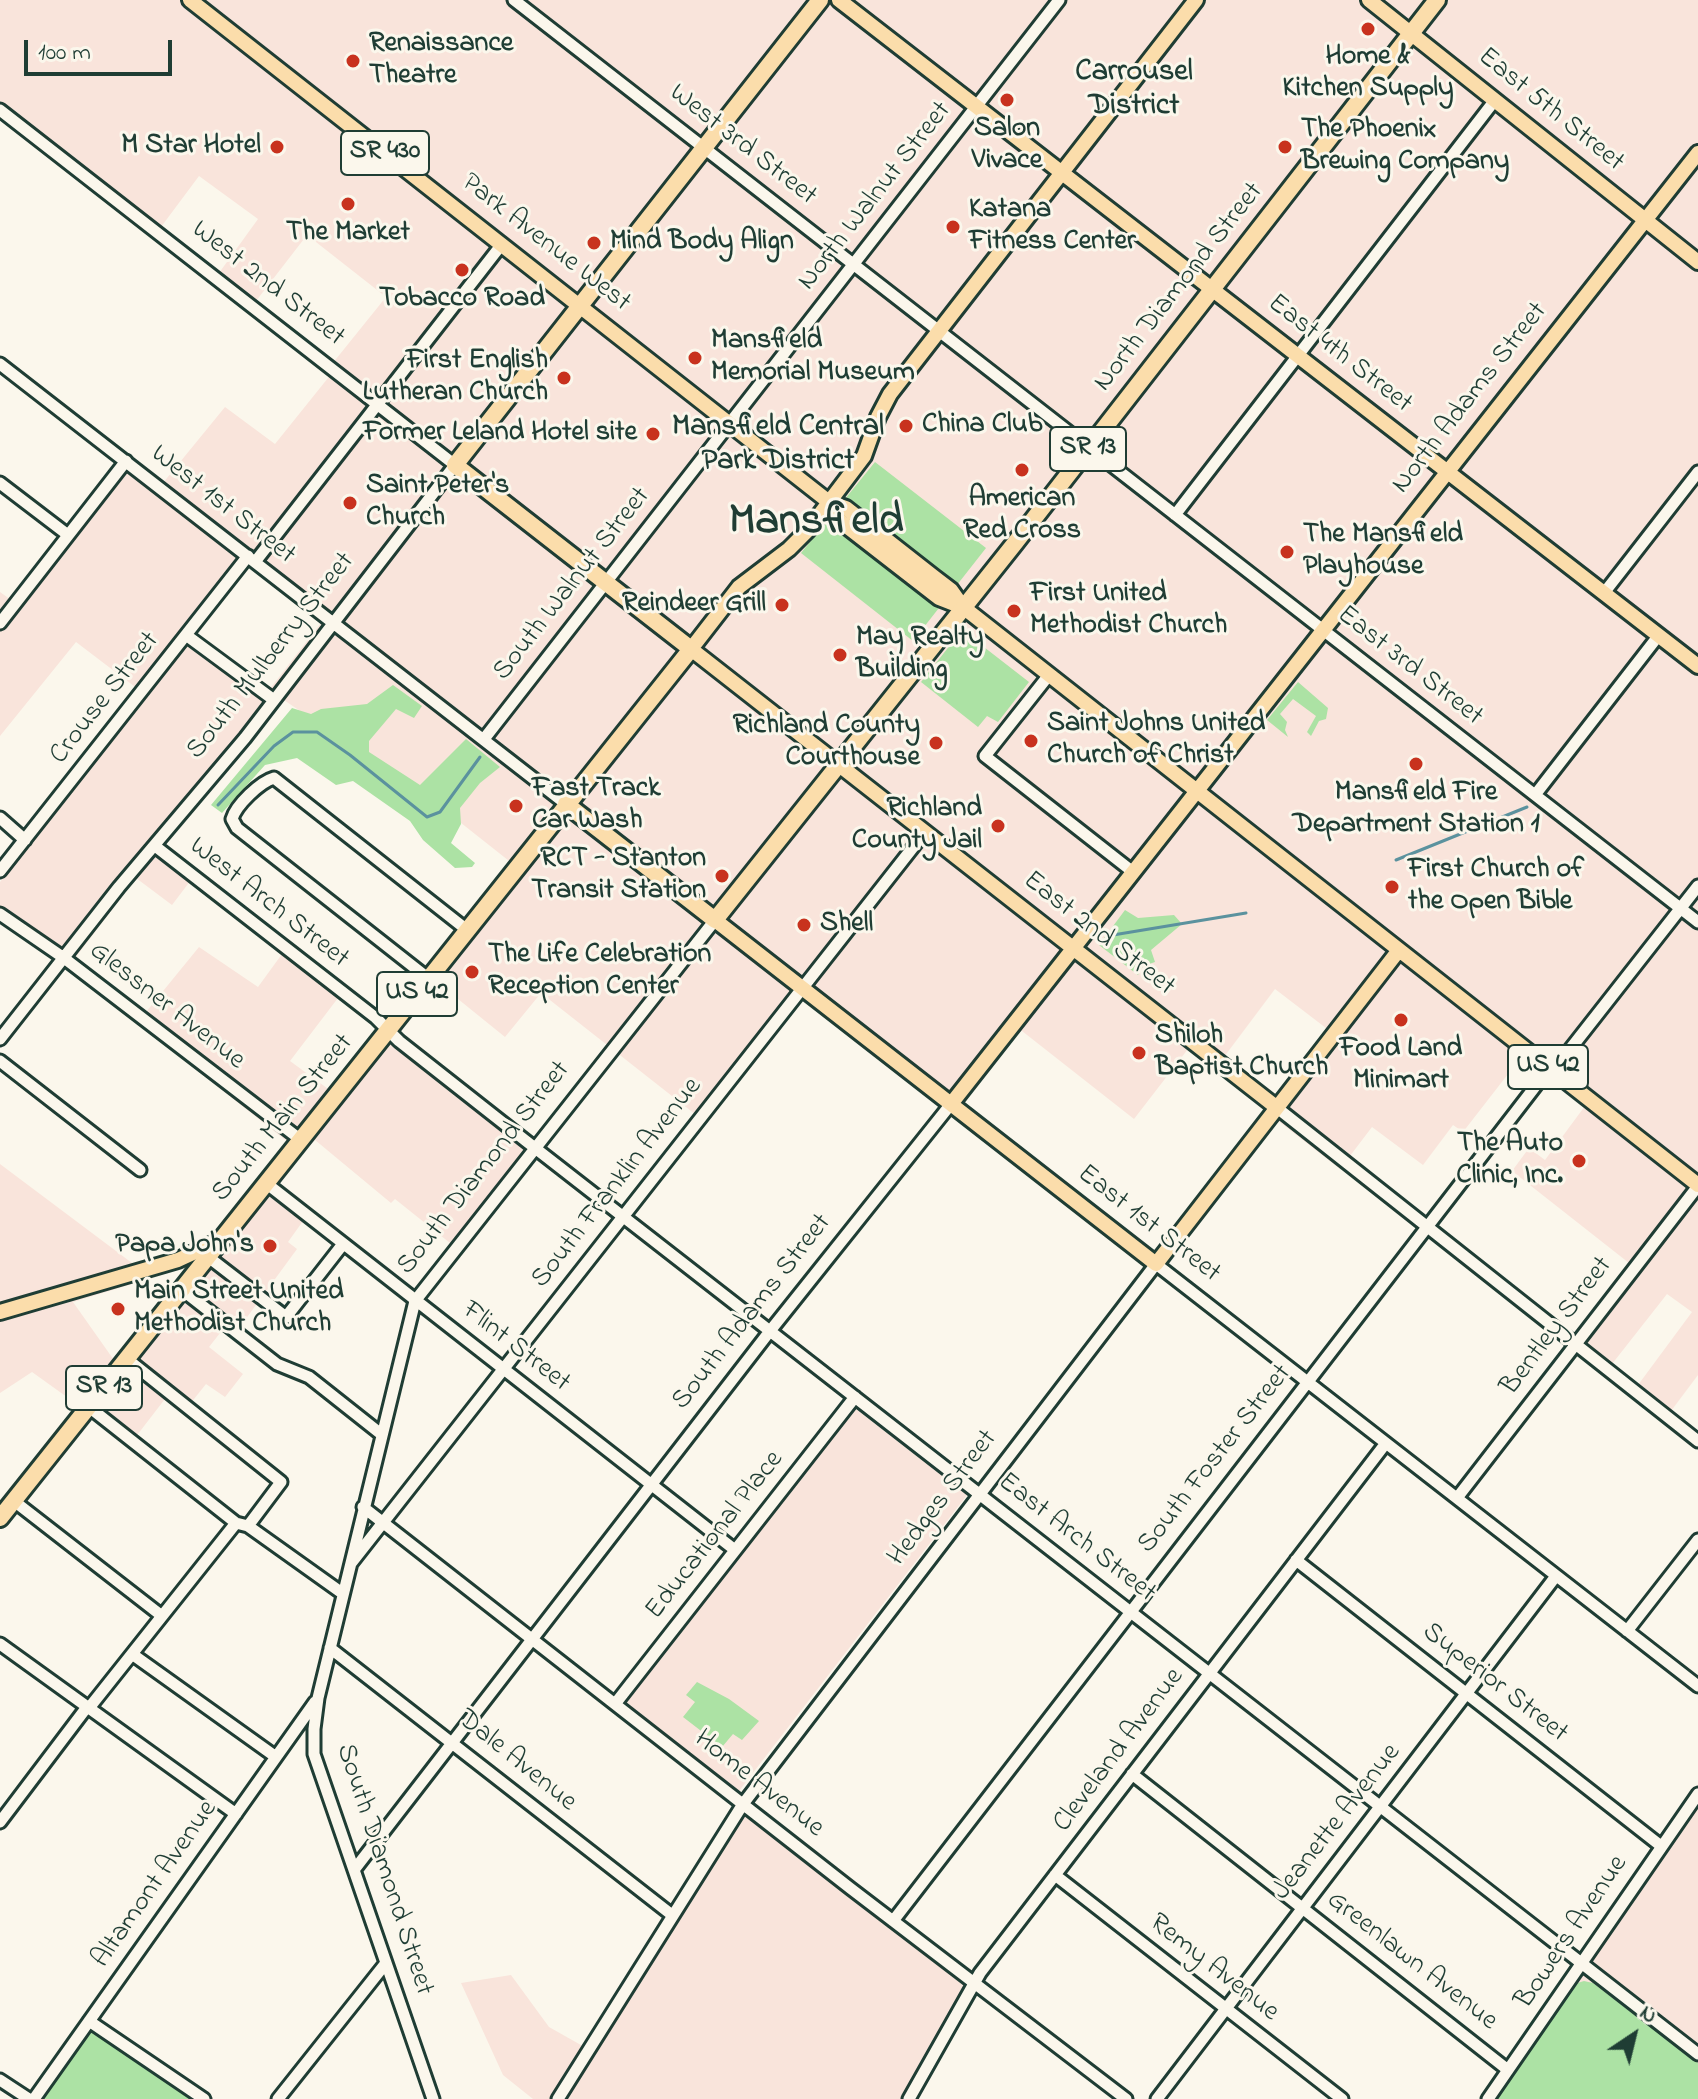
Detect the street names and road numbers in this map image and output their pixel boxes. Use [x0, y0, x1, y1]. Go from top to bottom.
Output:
street label: East 5th Street [1470, 42, 1630, 180]
street label: West 3rd Street [661, 78, 823, 214]
street label: North Walnut Street [792, 96, 960, 298]
road number: SR 430 [341, 131, 429, 175]
street label: Park Avenue West [453, 167, 637, 321]
street label: North Diamond Street [1088, 177, 1272, 399]
street label: West 2nd Street [183, 215, 351, 355]
street label: East 4th Street [1260, 288, 1418, 422]
street label: North Adams Street [1386, 297, 1556, 501]
road number: SR 13 [1050, 427, 1126, 471]
street label: West 1st Street [143, 439, 301, 573]
street label: South Walnut Street [487, 482, 659, 688]
street label: South Mulberry Street [181, 547, 363, 767]
street label: East 3rd Street [1329, 599, 1489, 735]
street label: Crouse Street [44, 626, 168, 772]
street label: West Arch Street [181, 831, 355, 977]
street label: East 2nd Street [1015, 865, 1181, 1005]
street label: Glessner Avenue [81, 936, 251, 1078]
road number: US 42 [377, 972, 457, 1016]
street label: South Main Street [206, 1028, 362, 1210]
road number: US 42 [1508, 1045, 1588, 1089]
street label: South Diamond Street [391, 1055, 579, 1283]
street label: South Franklin Avenue [525, 1072, 711, 1296]
street label: East 1st Street [1070, 1159, 1226, 1291]
street label: South Adams Street [666, 1208, 840, 1418]
street label: Bentley Street [1495, 1251, 1621, 1403]
street label: Flint Street [454, 1295, 576, 1401]
street label: South Foster Street [1132, 1359, 1300, 1561]
road number: SR 13 [66, 1366, 142, 1410]
street label: Hedges Street [882, 1424, 1006, 1574]
street label: Educational Place [640, 1445, 792, 1627]
street label: East Arch Street [990, 1467, 1162, 1611]
street label: Superior Street [1414, 1617, 1574, 1751]
street label: Cleveland Avenue [1047, 1662, 1193, 1840]
street label: Dale Avenue [450, 1704, 582, 1820]
street label: Home Avenue [686, 1724, 830, 1846]
street label: Jeanette Avenue [1266, 1738, 1410, 1908]
street label: South Diamond Street [326, 1740, 440, 2000]
street label: Altamont Avenue [86, 1795, 226, 1975]
street label: Bowers Avenue [1509, 1850, 1637, 2016]
street label: Greenlawn Avenue [1319, 1885, 1503, 2039]
street label: Remy Avenue [1141, 1908, 1285, 2030]

